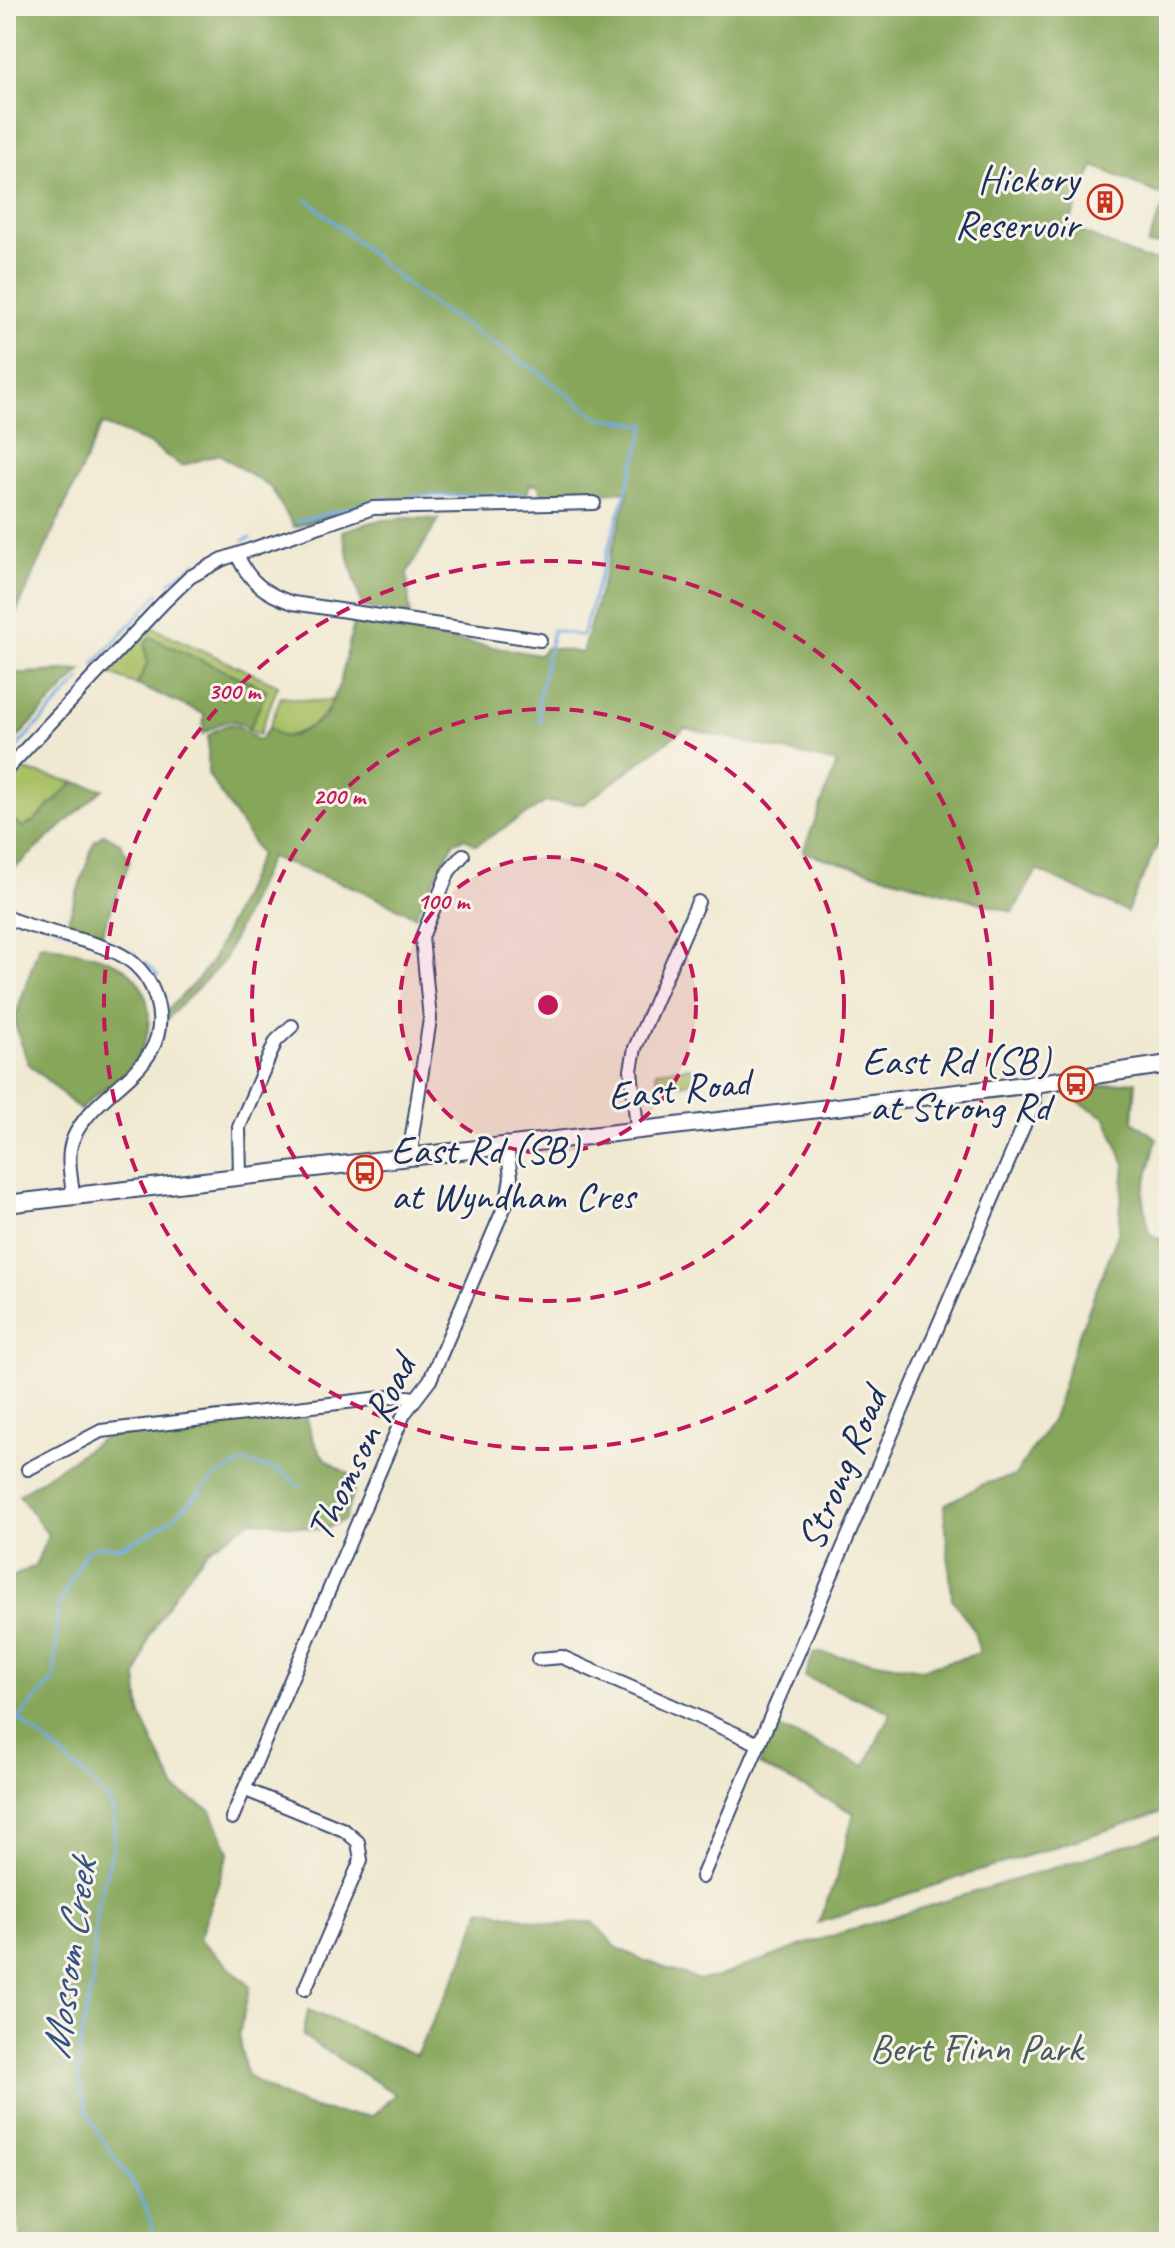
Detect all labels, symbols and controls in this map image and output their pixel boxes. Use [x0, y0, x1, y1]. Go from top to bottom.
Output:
place label: Hickory Reservoir [955, 154, 1083, 250]
building icon: Hickory Reservoir [1086, 183, 1124, 221]
text: 300 m [208, 676, 262, 706]
text: 200 m [313, 781, 367, 811]
text: 100 m [417, 886, 471, 916]
centre of rings [534, 991, 562, 1019]
place label: East Rd (SB) at Strong Rd [862, 1036, 1055, 1132]
street label: East Road [606, 1056, 758, 1121]
bus stop icon: East Rd (SB) at Strong Rd [1057, 1065, 1095, 1103]
place label: East Rd (SB) at Wyndham Cres [391, 1125, 639, 1221]
bus stop icon: East Rd (SB) at Wyndham Cres [346, 1154, 384, 1192]
street label: Thomson Road [295, 1341, 430, 1549]
street label: Strong Road [786, 1375, 901, 1558]
water label: Mossom Creek [29, 1850, 110, 2062]
park label: Bert Flinn Park [870, 2023, 1086, 2073]

